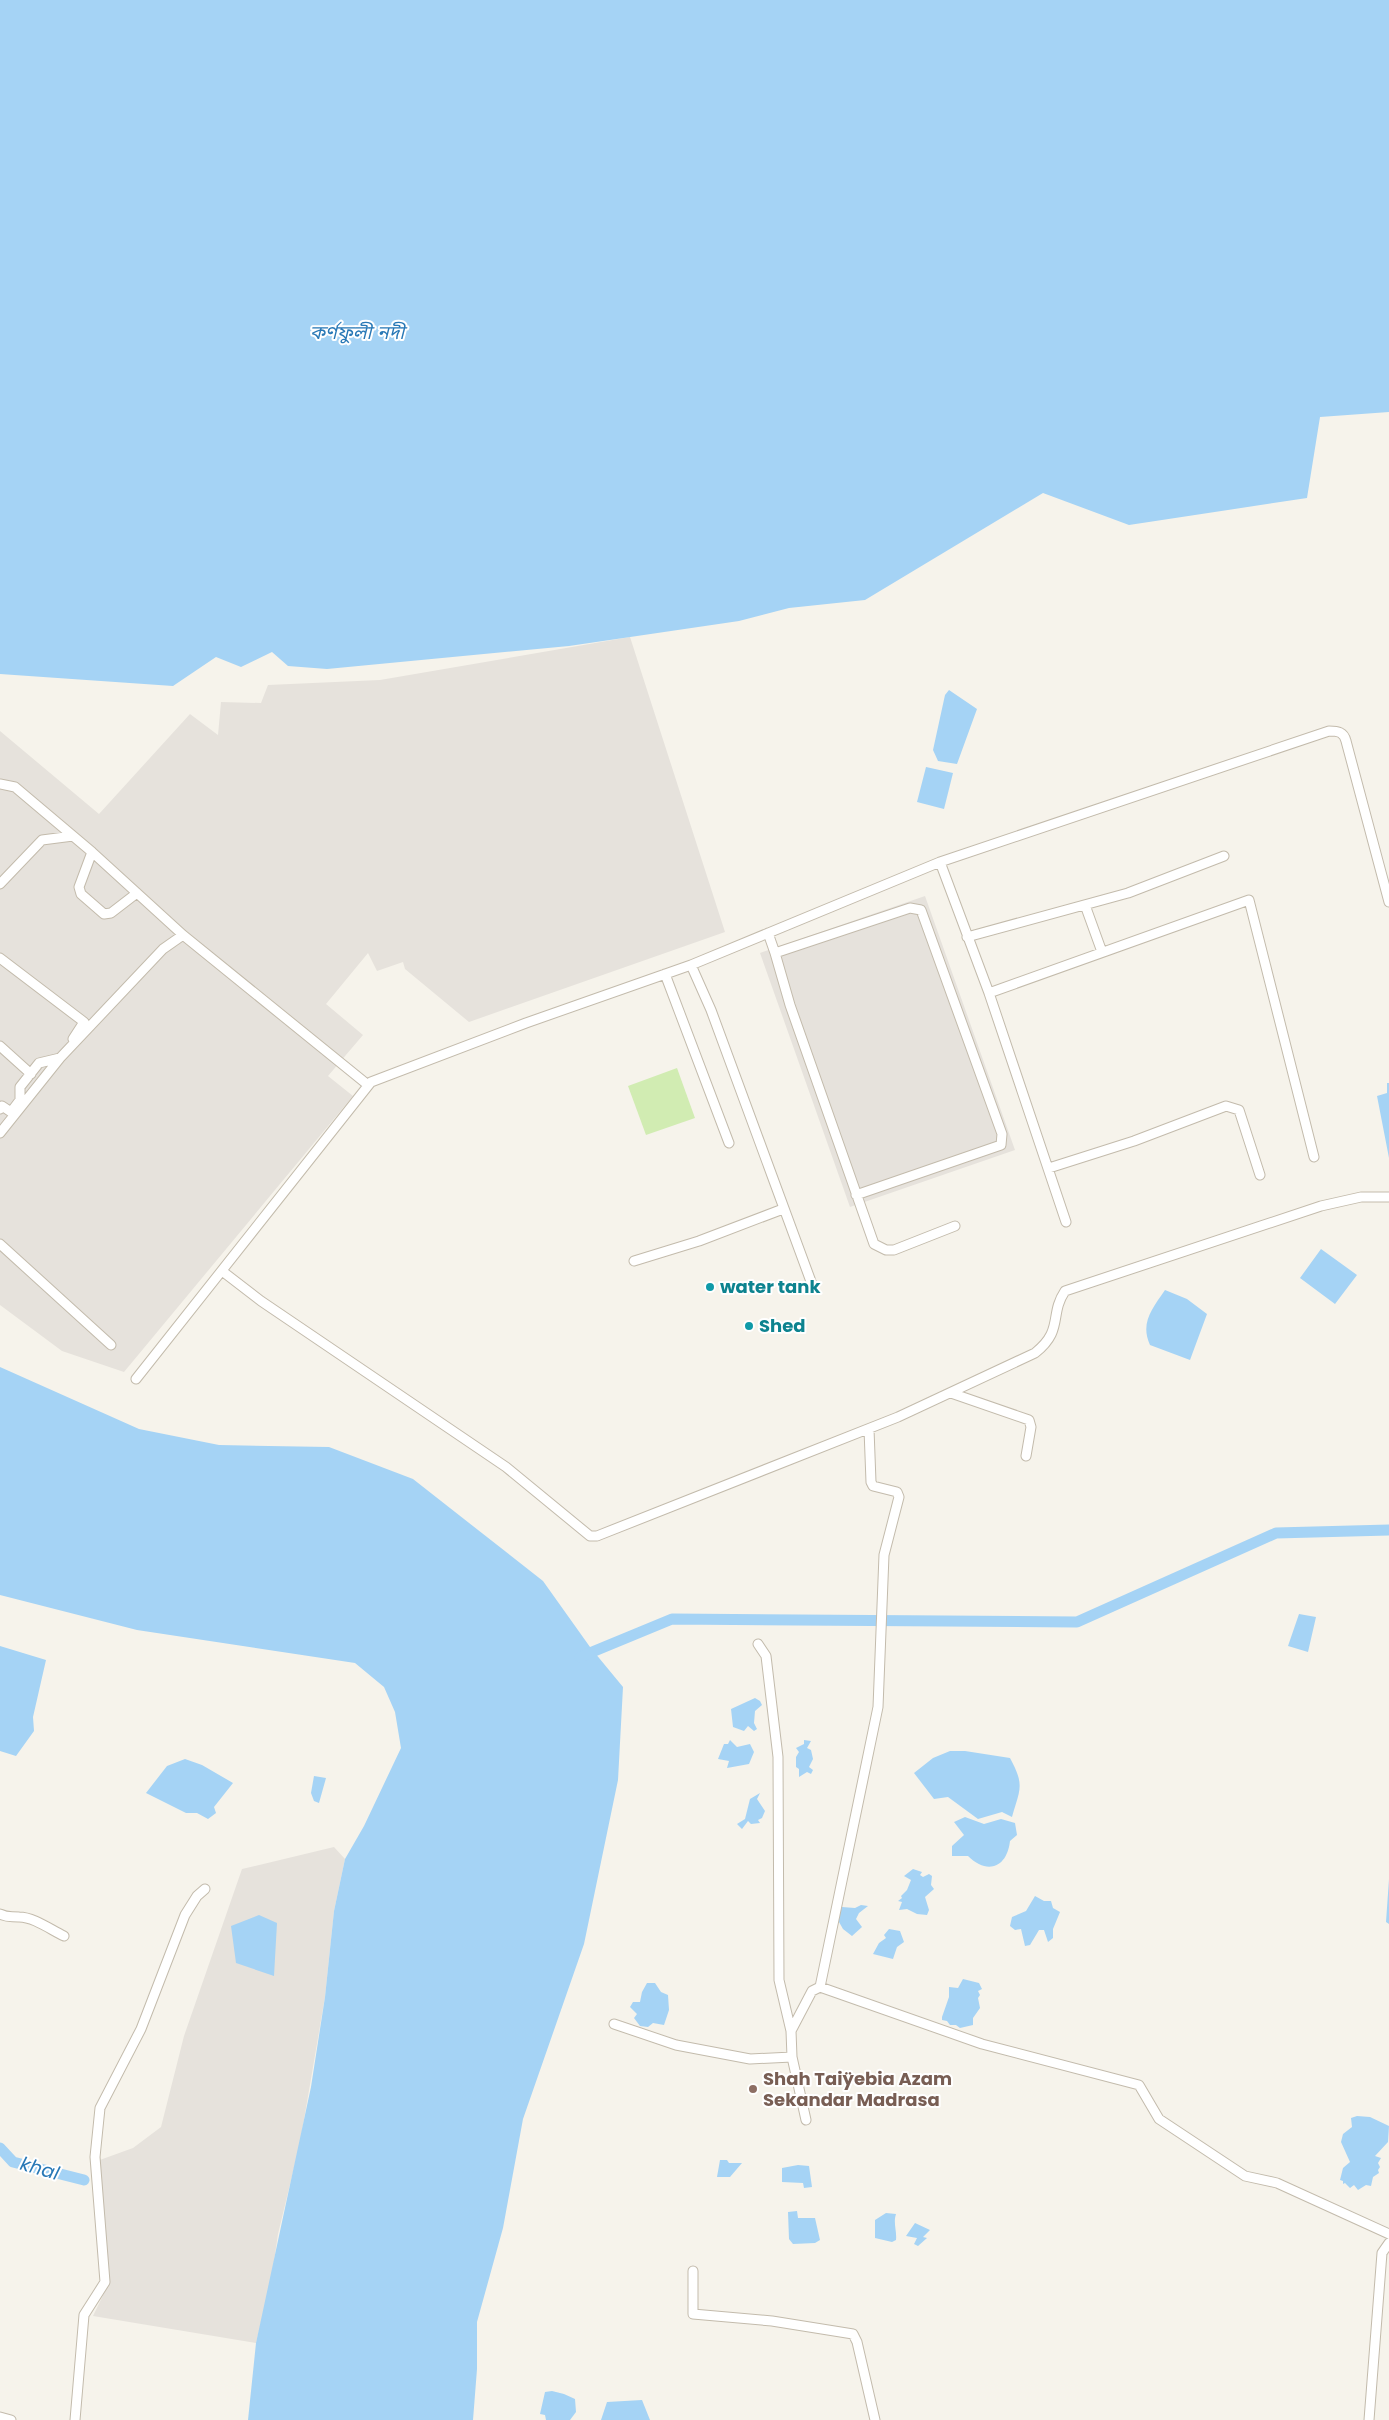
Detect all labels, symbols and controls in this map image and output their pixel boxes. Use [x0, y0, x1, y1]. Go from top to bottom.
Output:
water label: কর্ণফুলী নদী [310, 319, 408, 346]
place label: water tank [720, 1274, 821, 1299]
marker: water tank [704, 1281, 716, 1293]
place label: Shed [759, 1313, 806, 1338]
marker: Shed [743, 1320, 755, 1332]
place label: Shah Taiÿebia Azam Sekandar Madrasa [763, 2066, 952, 2112]
marker: Shah Taiÿebia Azam Sekandar Madrasa [747, 2083, 759, 2095]
water label: khal [17, 2150, 63, 2187]

